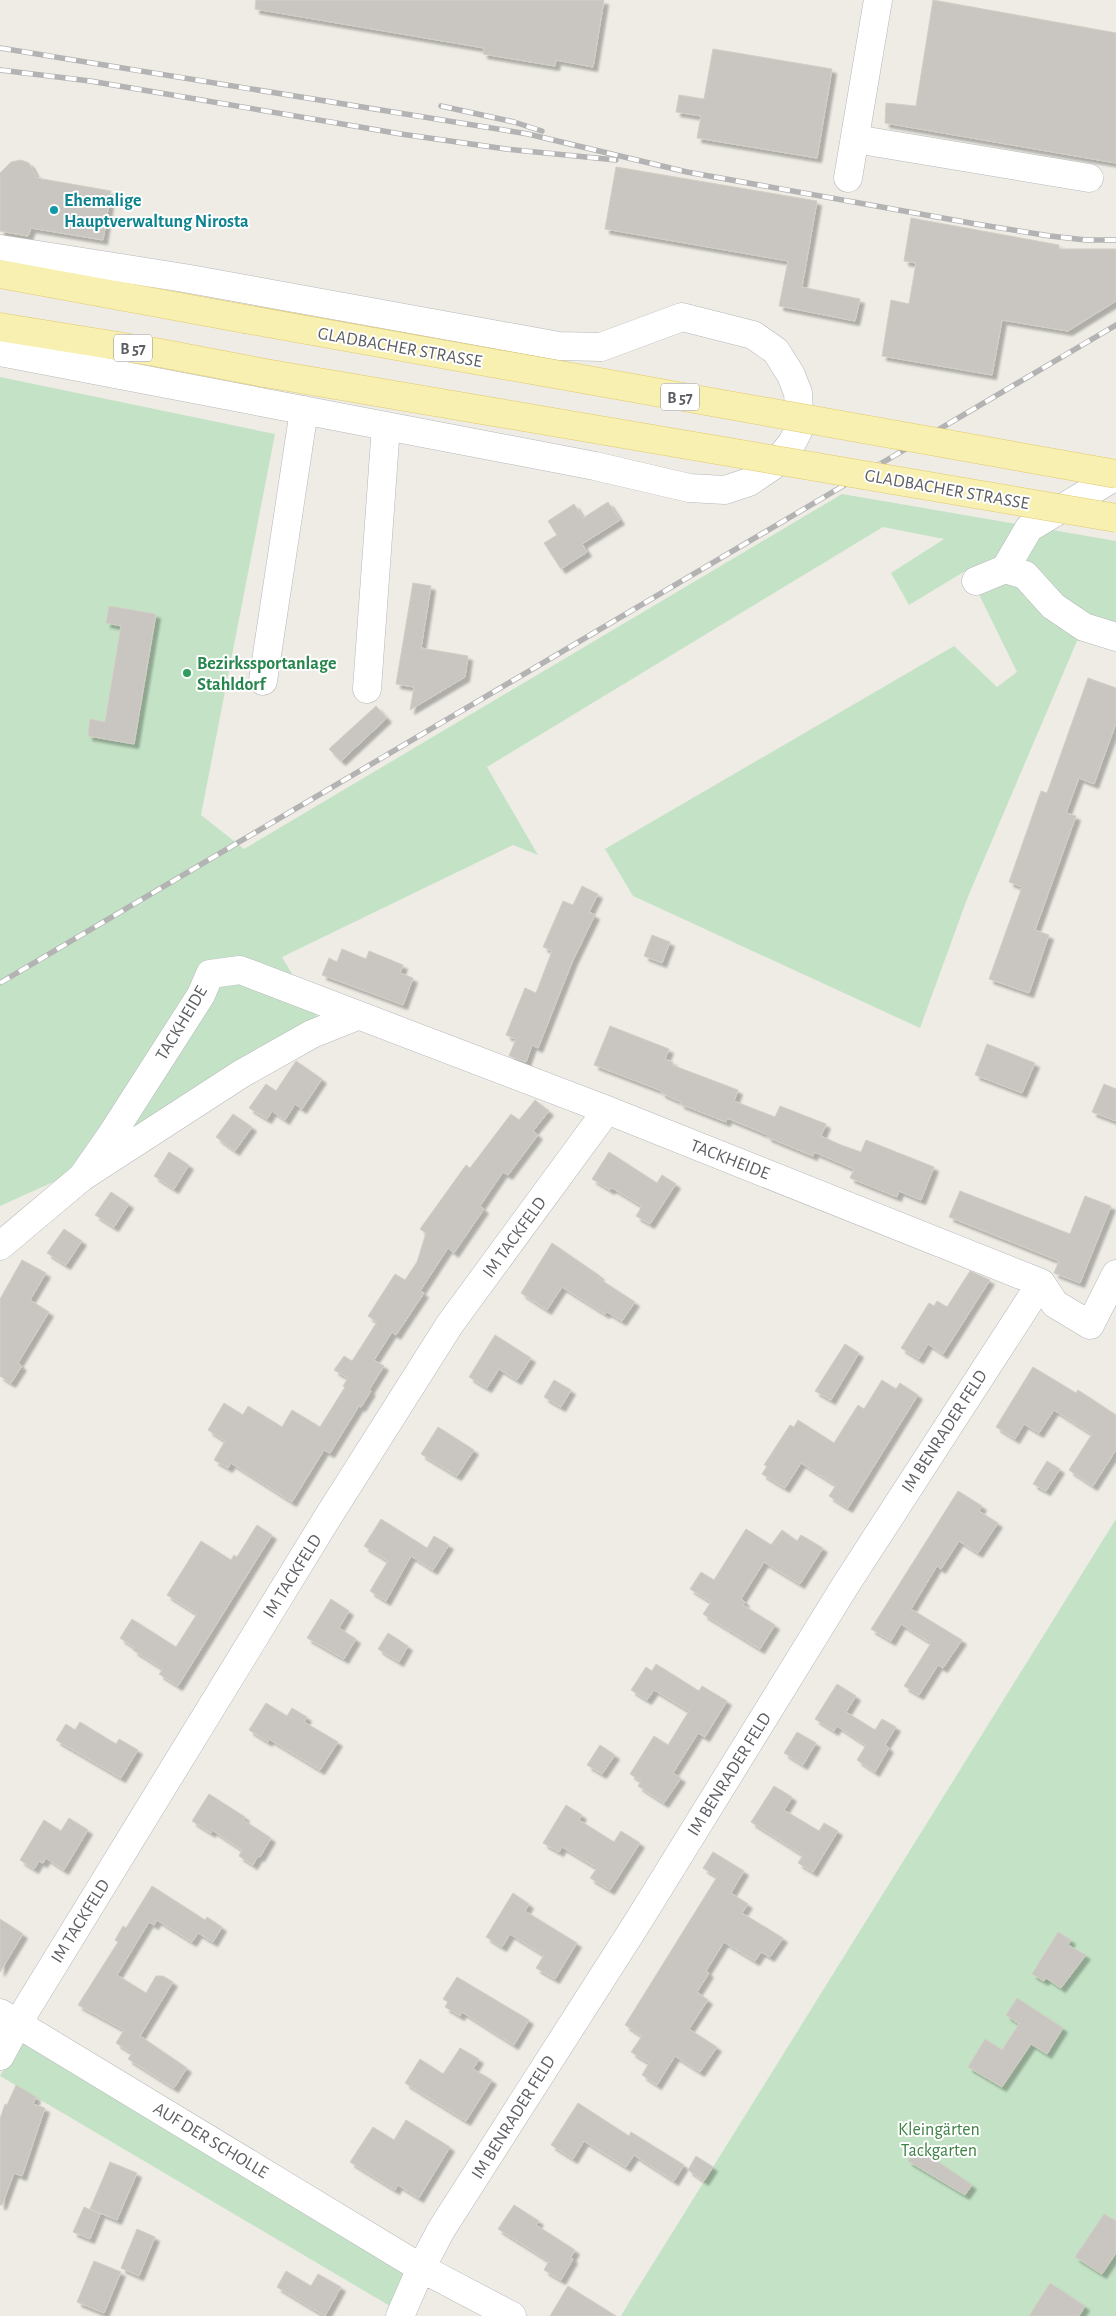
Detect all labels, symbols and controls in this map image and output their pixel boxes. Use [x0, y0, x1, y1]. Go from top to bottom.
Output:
place label: Ehemalige Hauptverwaltung Nirosta [64, 192, 249, 231]
marker: Ehemalige Hauptverwaltung Nirosta [48, 204, 60, 216]
street label: GLADBACHER STRASSE [316, 325, 484, 371]
road number: B 57 [114, 334, 152, 362]
road number: B 57 [661, 384, 699, 411]
street label: GLADBACHER STRASSE [863, 467, 1031, 513]
place label: Bezirkssportanlage Stahldorf [197, 655, 336, 694]
marker: Bezirkssportanlage Stahldorf [181, 667, 193, 679]
street label: TACKHEIDE [153, 983, 211, 1064]
street label: TACKHEIDE [688, 1137, 772, 1183]
street label: IM TACKFELD [480, 1194, 550, 1281]
street label: IM BENRADER FELD [899, 1367, 991, 1496]
street label: IM TACKFELD [260, 1532, 326, 1621]
street label: IM BENRADER FELD [685, 1710, 775, 1839]
street label: IM TACKFELD [48, 1877, 114, 1966]
street label: IM BENRADER FELD [469, 2053, 559, 2182]
street label: AUF DER SCHOLLE [150, 2100, 271, 2182]
park label: Kleingärten Tackgarten [898, 2121, 980, 2160]

